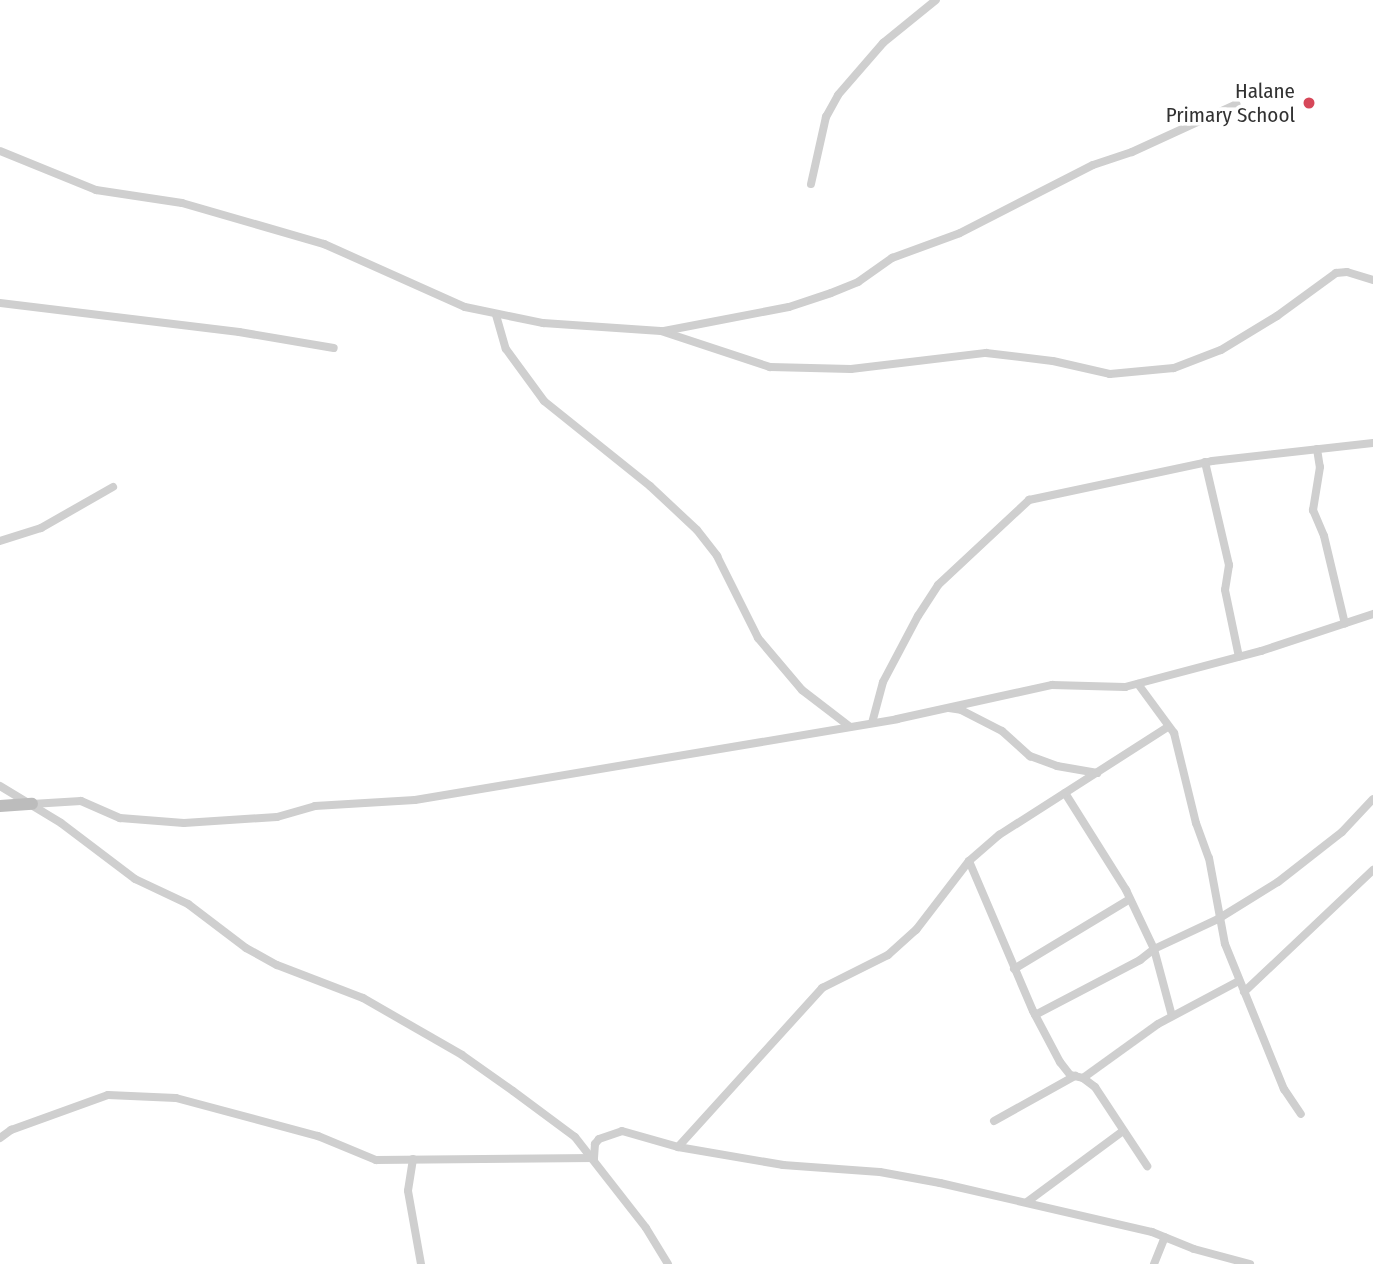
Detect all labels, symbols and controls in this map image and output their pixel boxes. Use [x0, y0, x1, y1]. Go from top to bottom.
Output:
place label: Halane Primary School [1166, 78, 1295, 128]
marker: Halane Primary School [1301, 95, 1317, 111]

